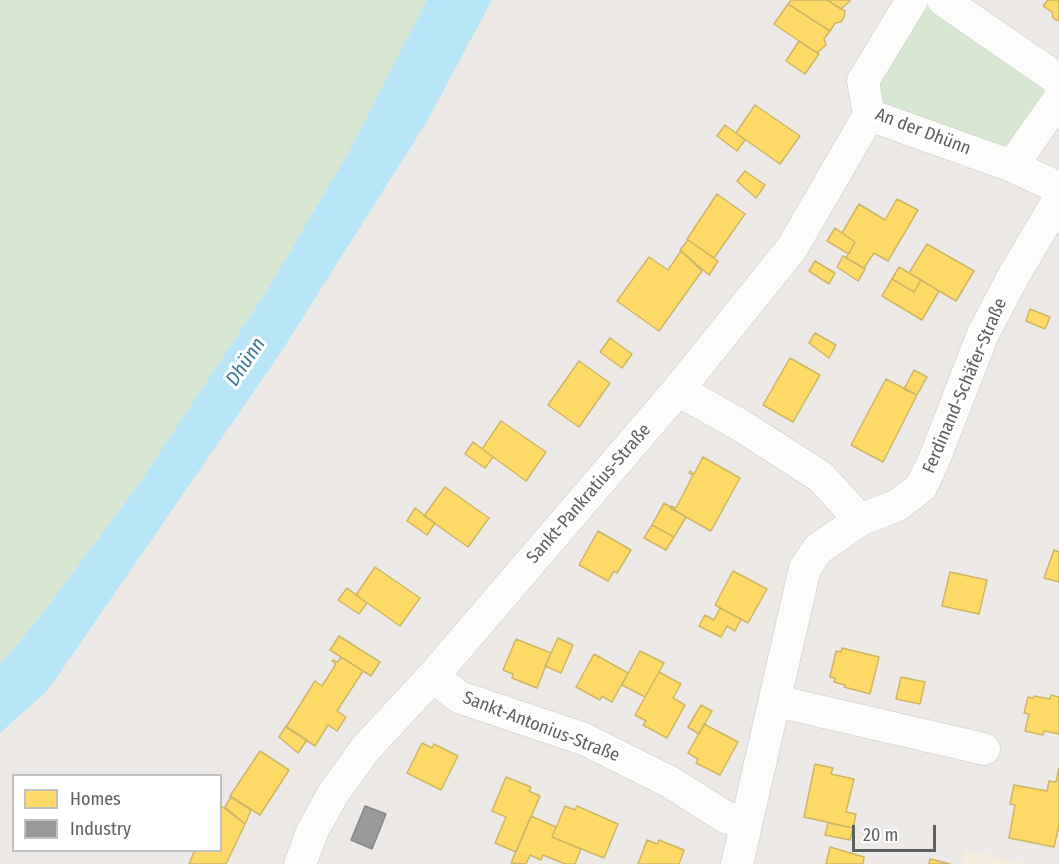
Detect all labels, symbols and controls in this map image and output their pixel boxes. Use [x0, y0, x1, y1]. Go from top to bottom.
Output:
street label: An der Dhünn [872, 104, 974, 160]
street label: Ferdinand-Schäfer-Straße [918, 295, 1012, 477]
water label: Dhünn [221, 333, 271, 391]
street label: Sankt-Pankratius-Straße [522, 420, 656, 568]
street label: Sankt-Antonius-Straße [460, 687, 622, 767]
legend [12, 774, 222, 852]
text: Homes [70, 788, 121, 810]
scale bar [855, 813, 939, 851]
text: Industry [70, 818, 131, 840]
text: 20 m [863, 824, 898, 846]

